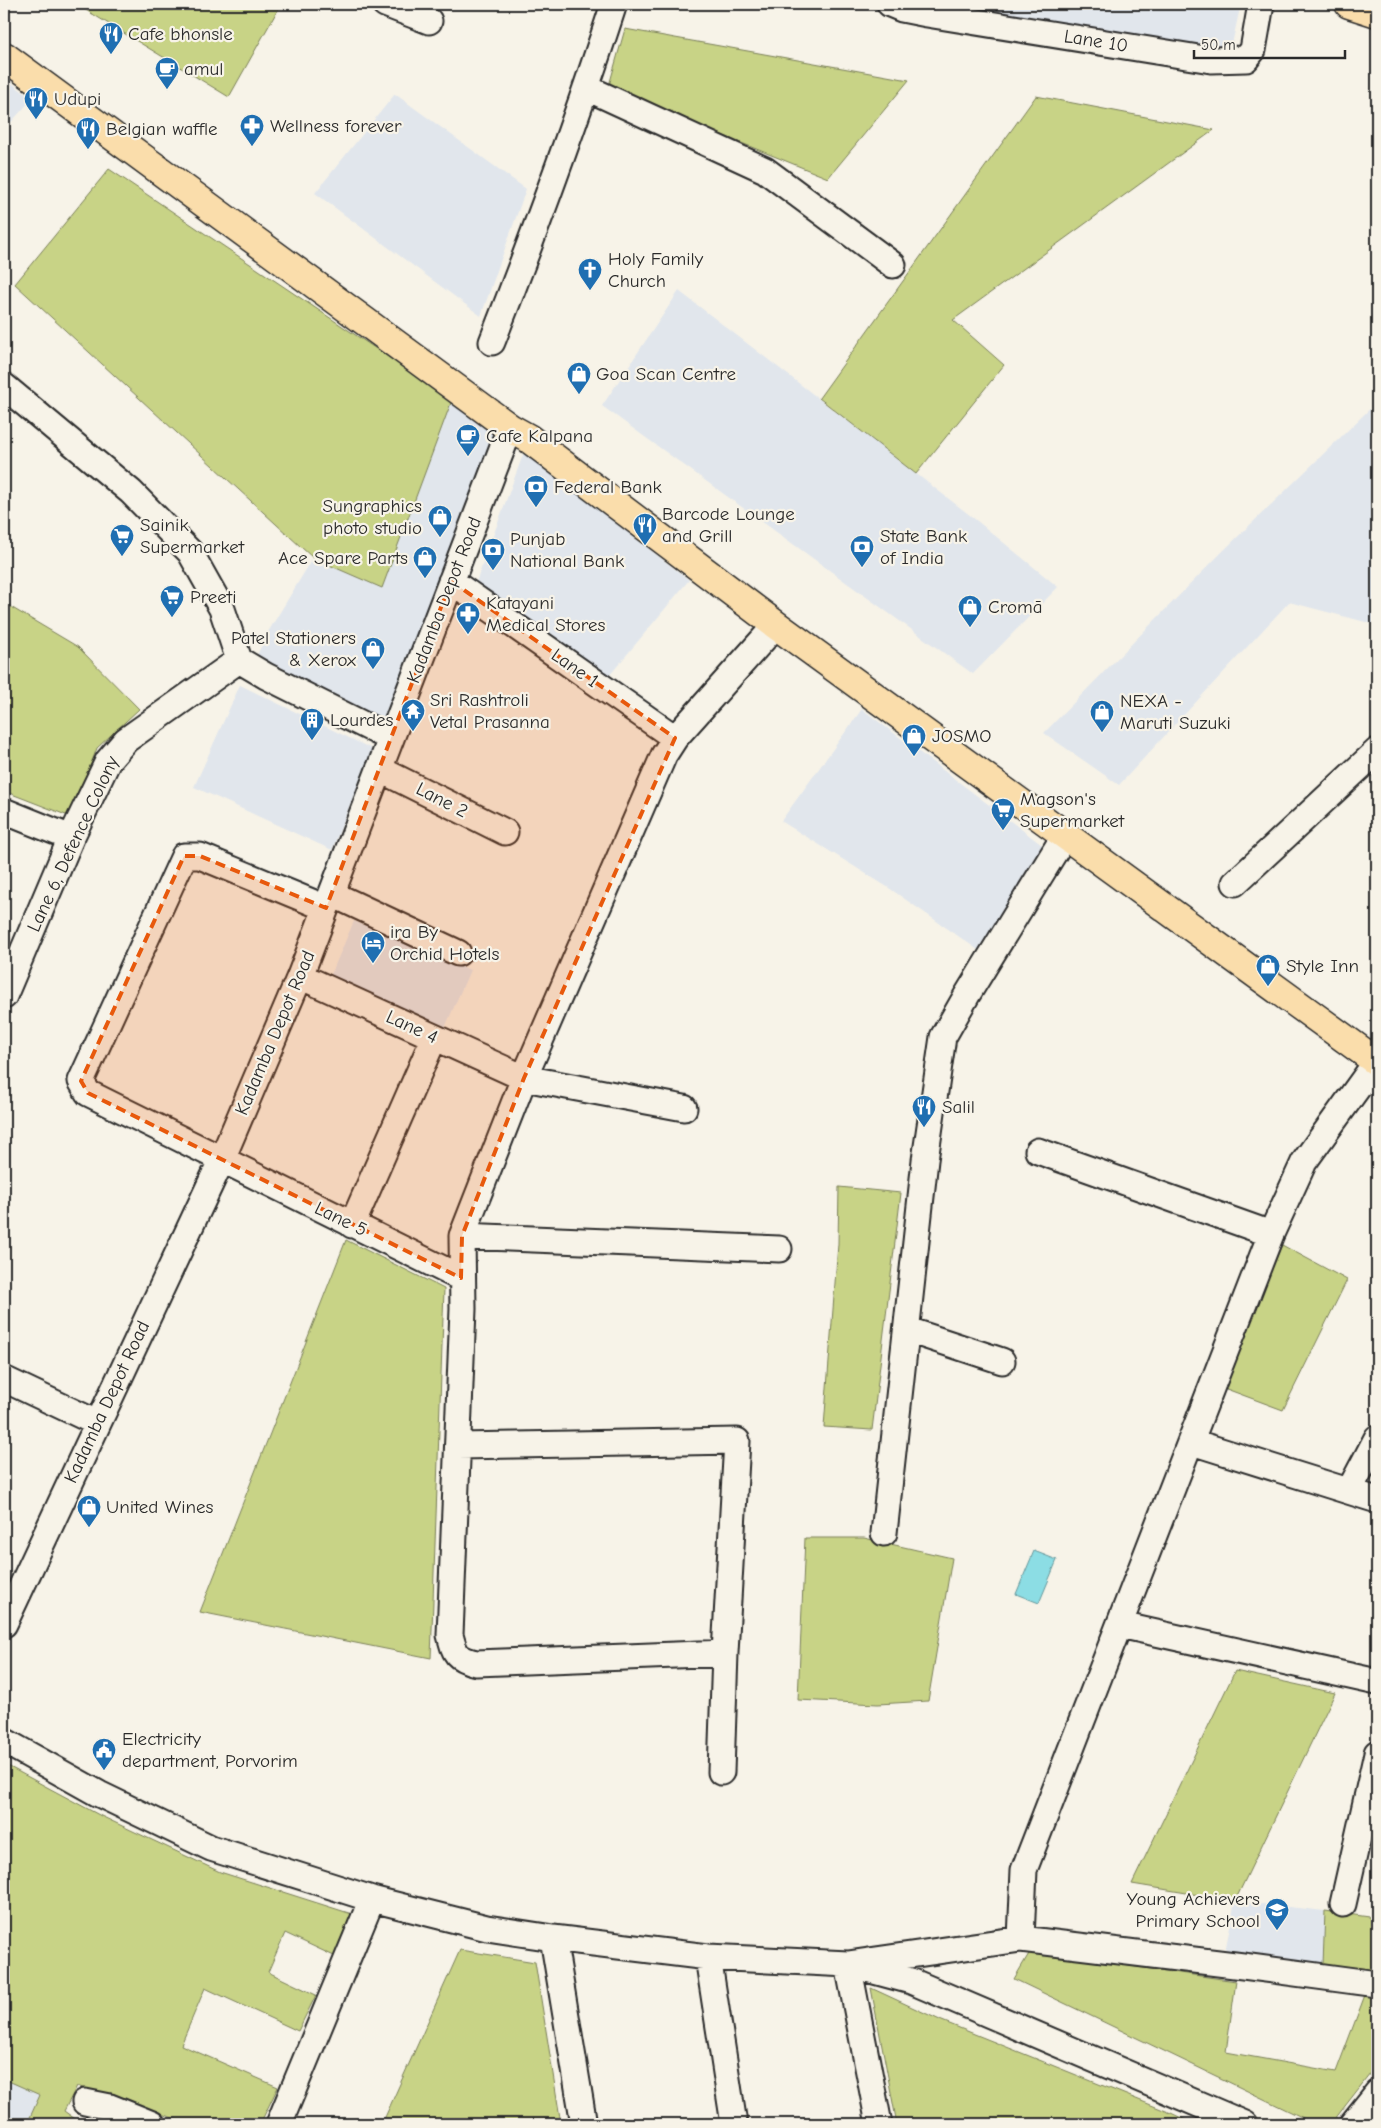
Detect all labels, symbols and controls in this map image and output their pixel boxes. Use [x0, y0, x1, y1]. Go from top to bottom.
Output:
restaurant icon: Cafe bhonsle [98, 21, 124, 55]
place label: Cafe bhonsle [128, 23, 233, 45]
street label: Lane 10 [1062, 25, 1130, 57]
scale bar [1194, 28, 1345, 60]
text: 50 m [1201, 36, 1236, 54]
cafe icon: amul [154, 56, 180, 90]
place label: amul [184, 58, 223, 80]
restaurant icon: Udupi [23, 86, 49, 120]
place label: Udupi [54, 88, 101, 110]
pharmacy icon: Wellness forever [239, 113, 265, 147]
place label: Wellness forever [270, 115, 402, 137]
restaurant icon: Belgian waffle [75, 116, 101, 150]
place label: Belgian waffle [106, 118, 218, 140]
place label: Holy Family Church [608, 248, 704, 292]
church icon: Holy Family Church [577, 257, 603, 291]
shop icon: Goa Scan Centre [566, 361, 592, 395]
place label: Goa Scan Centre [596, 363, 736, 385]
cafe icon: Cafe Kalpana [455, 423, 481, 457]
place label: Cafe Kalpana [486, 425, 593, 447]
bank icon: Federal Bank [523, 474, 549, 508]
place label: Federal Bank [554, 476, 663, 498]
place label: Sungraphics photo studio [323, 495, 422, 539]
place label: Barcode Lounge and Grill [662, 503, 795, 547]
shop icon: Sungraphics photo studio [427, 504, 453, 538]
restaurant icon: Barcode Lounge and Grill [632, 512, 658, 546]
place label: Sainik Supermarket [140, 514, 245, 558]
street label: Kadamba Depot Road [402, 514, 486, 686]
supermarket icon: Sainik Supermarket [109, 523, 135, 557]
place label: State Bank of India [880, 525, 968, 569]
place label: Punjab National Bank [510, 528, 625, 572]
bank icon: State Bank of India [849, 534, 875, 568]
bank icon: Punjab National Bank [480, 537, 506, 571]
shop icon: Ace Spare Parts [412, 545, 438, 579]
place label: Ace Spare Parts [278, 547, 408, 569]
supermarket icon: Preeti [159, 584, 185, 618]
place label: Preeti [190, 586, 237, 608]
place label: Katayani Medical Stores [486, 592, 605, 636]
shop icon: Cromā [957, 594, 983, 628]
place label: Cromā [988, 596, 1042, 618]
pharmacy icon: Katayani Medical Stores [455, 601, 481, 635]
place label: Patel Stationers & Xerox [231, 627, 357, 671]
shop icon: Patel Stationers & Xerox [360, 636, 386, 670]
street label: Lane 1 [547, 644, 603, 692]
place label: Sri Rashtroli Vetal Prasanna [430, 689, 550, 733]
place label: NEXA - Maruti Suzuki [1120, 690, 1231, 734]
temple icon: Sri Rashtroli Vetal Prasanna [400, 698, 426, 732]
shop icon: NEXA - Maruti Suzuki [1089, 699, 1115, 733]
building icon: Lourdes [299, 707, 325, 741]
place label: Lourdes [330, 709, 393, 731]
shop icon: JOSMO [901, 723, 927, 757]
place label: JOSMO [932, 725, 991, 747]
street label: Lane 6, Defence Colony [23, 752, 124, 935]
street label: Lane 2 [412, 778, 472, 822]
place label: Magson's Supermarket [1020, 788, 1125, 832]
supermarket icon: Magson's Supermarket [990, 797, 1016, 831]
place label: ira By Orchid Hotels [390, 921, 499, 965]
hotel icon: ira By Orchid Hotels [360, 930, 386, 964]
street label: Kadamba Depot Road [230, 947, 320, 1119]
shop icon: Style Inn [1255, 953, 1281, 987]
place label: Style Inn [1286, 955, 1359, 977]
street label: Lane 4 [383, 1006, 441, 1048]
restaurant icon: Salil [911, 1094, 937, 1128]
place label: Salil [942, 1096, 975, 1118]
street label: Lane 5 [311, 1197, 371, 1241]
street label: Kadamba Depot Road [60, 1317, 154, 1487]
shop icon: United Wines [76, 1494, 102, 1528]
place label: United Wines [106, 1496, 214, 1518]
place label: Electricity department, Porvorim [122, 1728, 298, 1772]
public building icon: Electricity department, Porvorim [91, 1737, 117, 1771]
place label: Young Achievers Primary School [1126, 1888, 1260, 1932]
school or university icon: Young Achievers Primary School [1264, 1897, 1290, 1931]

